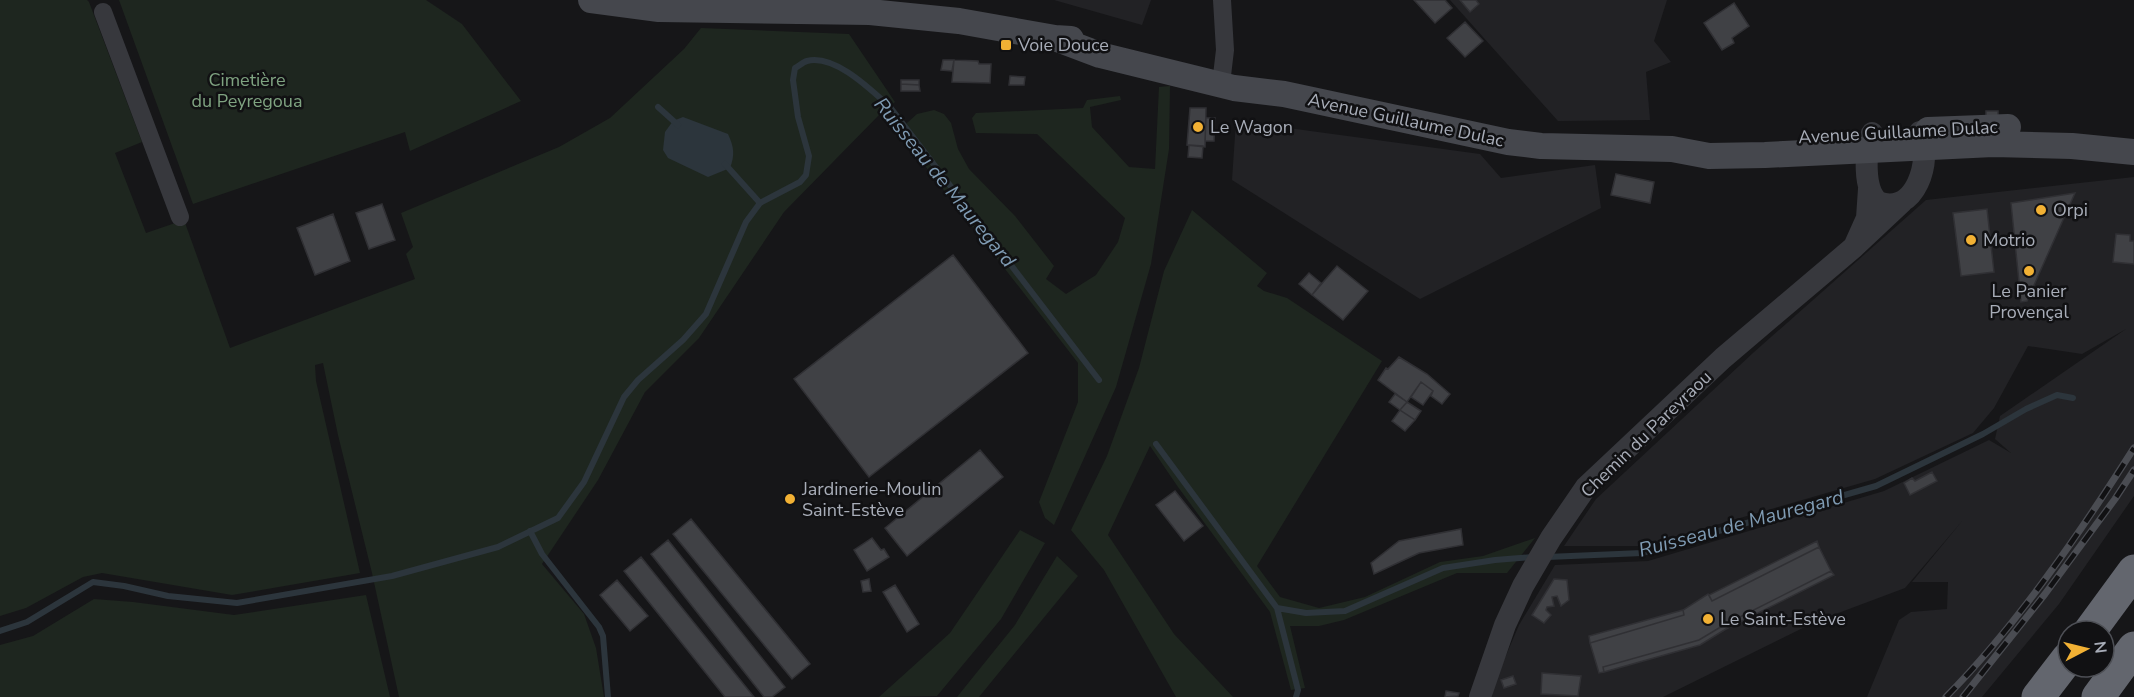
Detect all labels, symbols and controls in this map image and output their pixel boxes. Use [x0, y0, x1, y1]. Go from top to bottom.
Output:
place label: Voie Douce [1017, 33, 1109, 57]
marker: Voie Douce [999, 38, 1013, 52]
park label: Cimetière du Peyregoua [191, 68, 303, 113]
street label: Avenue Guillaume Dulac [1306, 87, 1506, 153]
water label: Ruisseau de Mauregard [868, 92, 1022, 273]
place label: Le Wagon [1210, 115, 1293, 139]
street label: Avenue Guillaume Dulac [1798, 115, 1998, 149]
marker: Le Wagon [1191, 120, 1205, 134]
place label: Orpi [2053, 198, 2088, 222]
marker: Orpi [2034, 203, 2048, 217]
place label: Motrio [1983, 228, 2035, 252]
marker: Motrio [1964, 233, 1978, 247]
marker: Le Panier Provençal [2022, 264, 2036, 278]
place label: Le Panier Provençal [1989, 279, 2069, 324]
street label: Chemin du Pareyraou [1575, 365, 1717, 503]
place label: Jardinerie-Moulin Saint-Estève [801, 477, 941, 522]
water label: Ruisseau de Mauregard [1636, 483, 1847, 564]
marker: Jardinerie-Moulin Saint-Estève [783, 492, 797, 506]
place label: Le Saint-Estève [1720, 607, 1846, 631]
marker: Le Saint-Estève [1701, 612, 1715, 626]
north arrow [2056, 619, 2116, 679]
text: N [2088, 640, 2112, 655]

